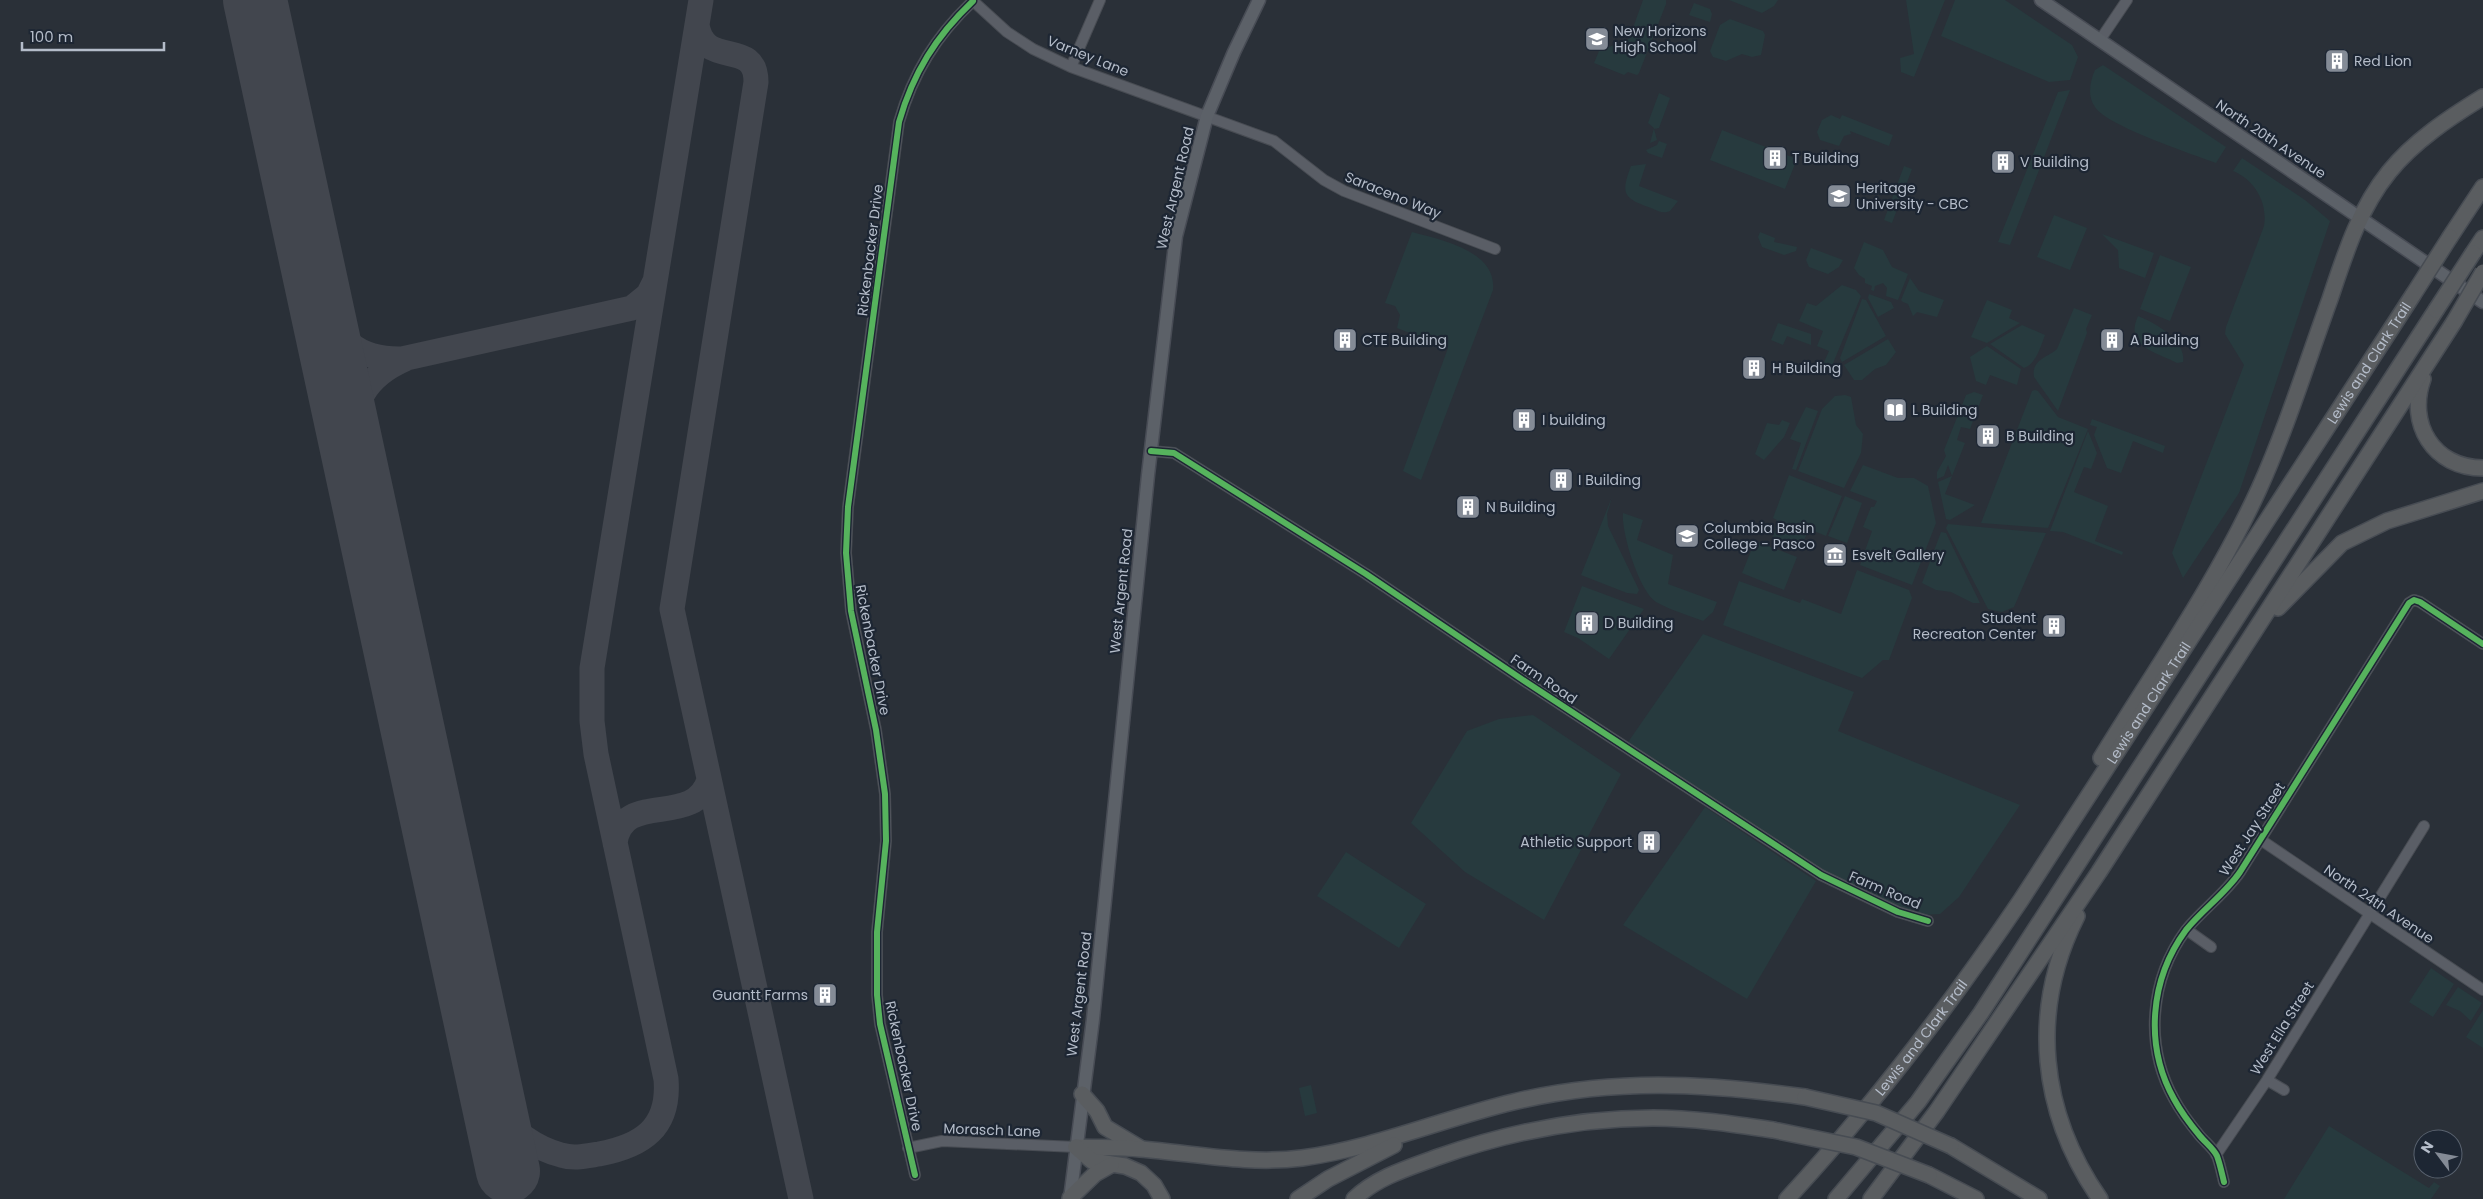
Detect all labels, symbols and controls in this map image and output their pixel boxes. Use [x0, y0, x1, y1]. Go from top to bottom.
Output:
scale bar [22, 20, 165, 52]
place label: New Horizons High School [1614, 21, 1707, 57]
text: 100 m [30, 26, 73, 47]
school or university icon: New Horizons High School [1584, 26, 1610, 52]
street label: Varney Lane [1044, 31, 1132, 82]
building icon: Red Lion [2324, 48, 2350, 74]
place label: Red Lion [2354, 51, 2412, 71]
street label: North 20th Avenue [2212, 95, 2330, 184]
street label: West Argent Road [1151, 125, 1199, 251]
building icon: T Building [1762, 145, 1788, 171]
place label: T Building [1792, 148, 1859, 168]
building icon: V Building [1990, 149, 2016, 175]
place label: V Building [2020, 152, 2089, 172]
street label: Saraceno Way [1342, 167, 1444, 223]
place label: Heritage University - CBC [1856, 178, 1969, 214]
street label: Rickenbacker Drive [852, 183, 888, 317]
school or university icon: Heritage University - CBC [1826, 183, 1852, 209]
street label: Lewis and Clark Trail [2322, 298, 2416, 428]
building icon: CTE Building [1332, 327, 1358, 353]
building icon: A Building [2099, 327, 2125, 353]
place label: CTE Building [1362, 330, 1447, 350]
place label: A Building [2130, 330, 2199, 350]
building icon: H Building [1741, 355, 1767, 381]
place label: H Building [1772, 358, 1841, 378]
library icon: L Building [1882, 397, 1908, 423]
place label: L Building [1912, 400, 1978, 420]
building icon: I building [1511, 407, 1537, 433]
place label: I building [1542, 410, 1606, 430]
building icon: B Building [1975, 423, 2001, 449]
place label: B Building [2006, 426, 2074, 446]
building icon: I Building [1548, 467, 1574, 493]
place label: I Building [1578, 470, 1641, 490]
building icon: N Building [1455, 494, 1481, 520]
place label: N Building [1486, 497, 1555, 517]
place label: Columbia Basin College - Pasco [1704, 518, 1815, 554]
school or university icon: Columbia Basin College - Pasco [1674, 523, 1700, 549]
street label: West Argent Road [1104, 528, 1138, 654]
museum icon: Esvelt Gallery [1822, 542, 1848, 568]
place label: Esvelt Gallery [1852, 545, 1944, 565]
street label: Rickenbacker Drive [851, 583, 896, 717]
place label: Student Recreaton Center [1913, 608, 2036, 644]
building icon: D Building [1574, 610, 1600, 636]
place label: D Building [1604, 613, 1673, 633]
building icon: Student Recreaton Center [2041, 613, 2067, 639]
street label: Lewis and Clark Trail [2102, 638, 2196, 768]
street label: Farm Road [1507, 649, 1581, 709]
street label: West Jay Street [2214, 778, 2290, 880]
building icon: Athletic Support [1636, 829, 1662, 855]
place label: Athletic Support [1520, 832, 1632, 852]
street label: North 24th Avenue [2320, 860, 2438, 949]
street label: Farm Road [1846, 866, 1924, 914]
street label: West Argent Road [1061, 931, 1097, 1057]
street label: Lewis and Clark Trail [1870, 975, 1972, 1100]
street label: West Ella Street [2245, 977, 2319, 1079]
building icon: Guantt Farms [812, 982, 838, 1008]
place label: Guantt Farms [712, 985, 808, 1005]
street label: Rickenbacker Drive [880, 999, 928, 1133]
street label: Morasch Lane [943, 1118, 1041, 1142]
north arrow [2413, 1129, 2463, 1179]
text: N [2416, 1137, 2438, 1157]

